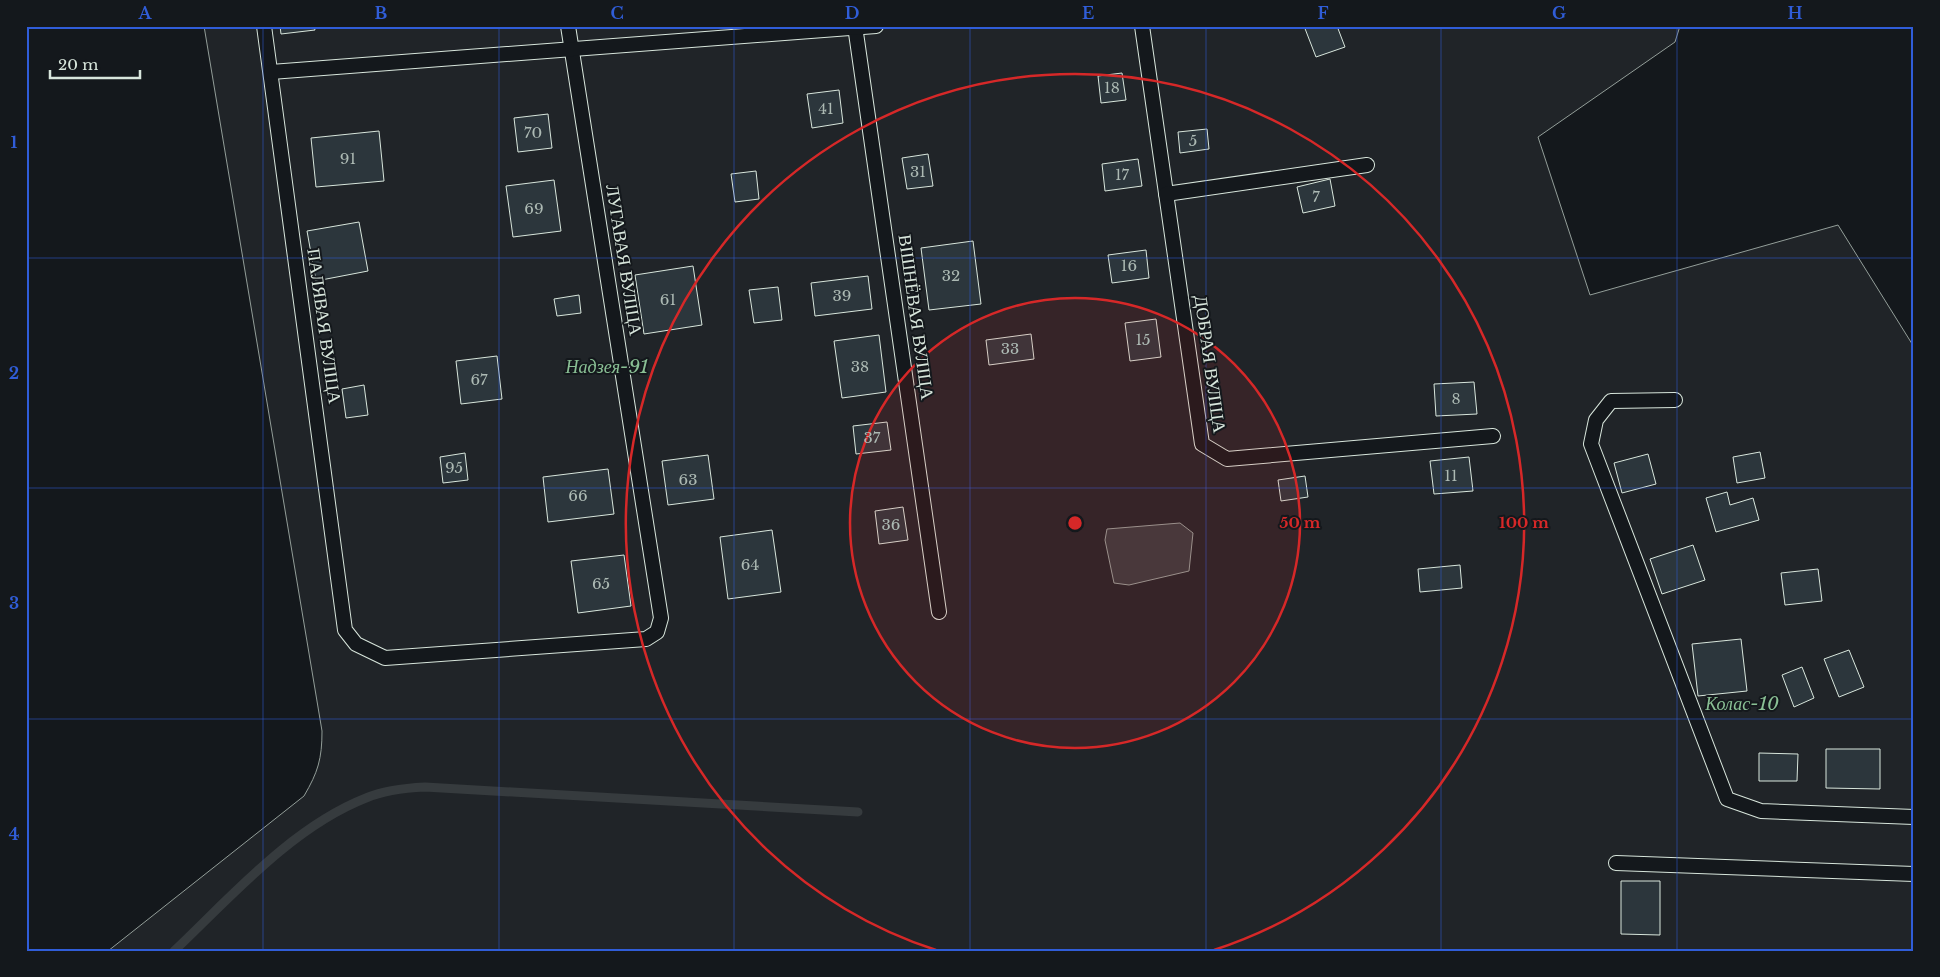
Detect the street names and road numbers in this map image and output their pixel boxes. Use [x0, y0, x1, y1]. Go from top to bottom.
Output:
street label: ЛУГАВАЯ ВУЛІЦА [601, 183, 647, 337]
street label: ВІШНЁВАЯ ВУЛІЦА [894, 233, 938, 401]
street label: ПАЛЯВАЯ ВУЛІЦА [302, 247, 346, 405]
street label: ДОБРАЯ ВУЛІЦА [1189, 294, 1231, 434]

